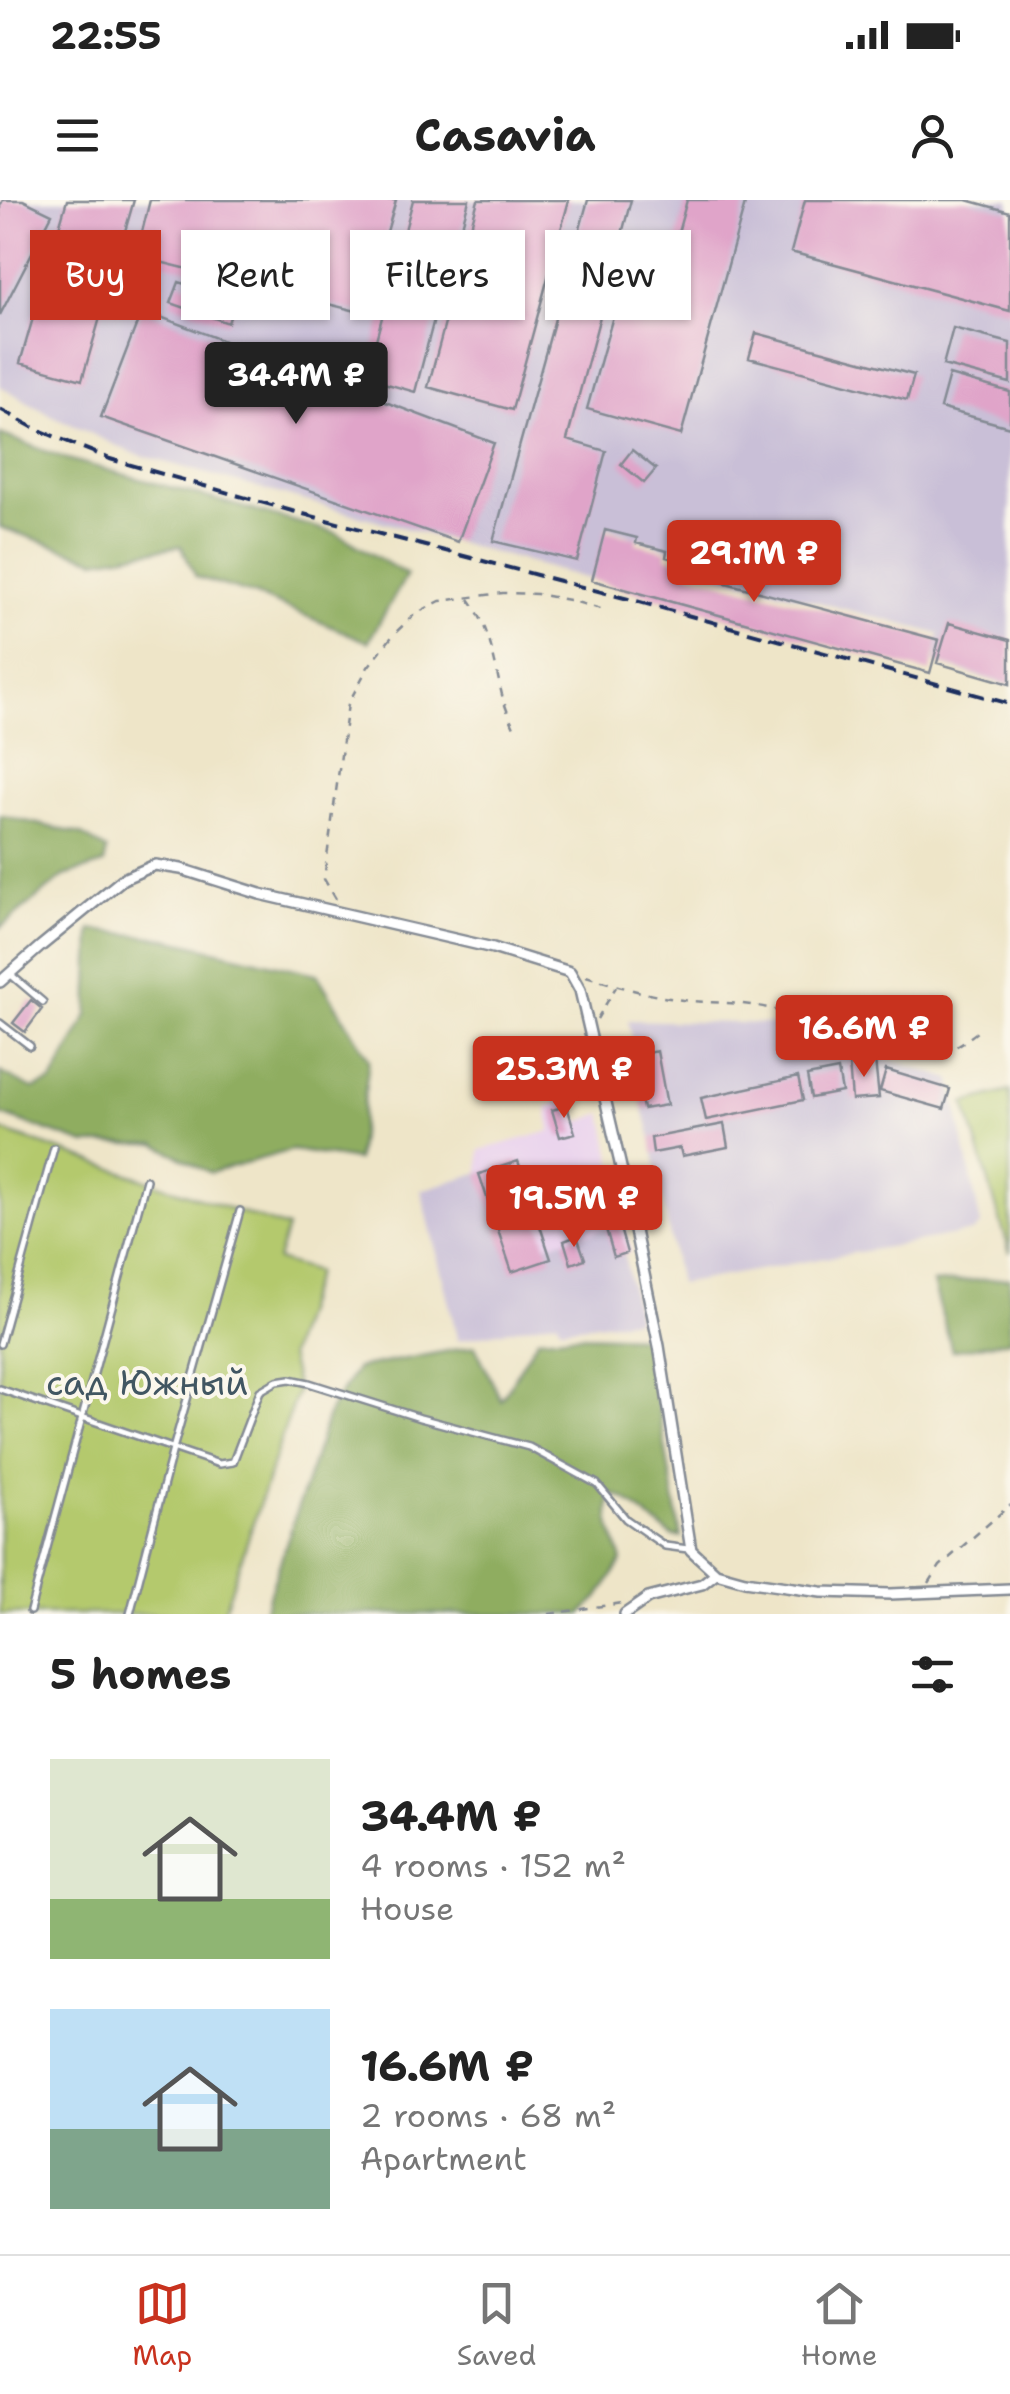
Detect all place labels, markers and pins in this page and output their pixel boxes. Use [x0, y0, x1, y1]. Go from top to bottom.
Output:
pin: 34.4M ₽ [204, 342, 388, 427]
pin: 29.1M ₽ [662, 520, 846, 605]
pin: 16.6M ₽ [772, 995, 956, 1080]
pin: 25.3M ₽ [472, 1036, 656, 1121]
pin: 19.5M ₽ [482, 1165, 666, 1250]

